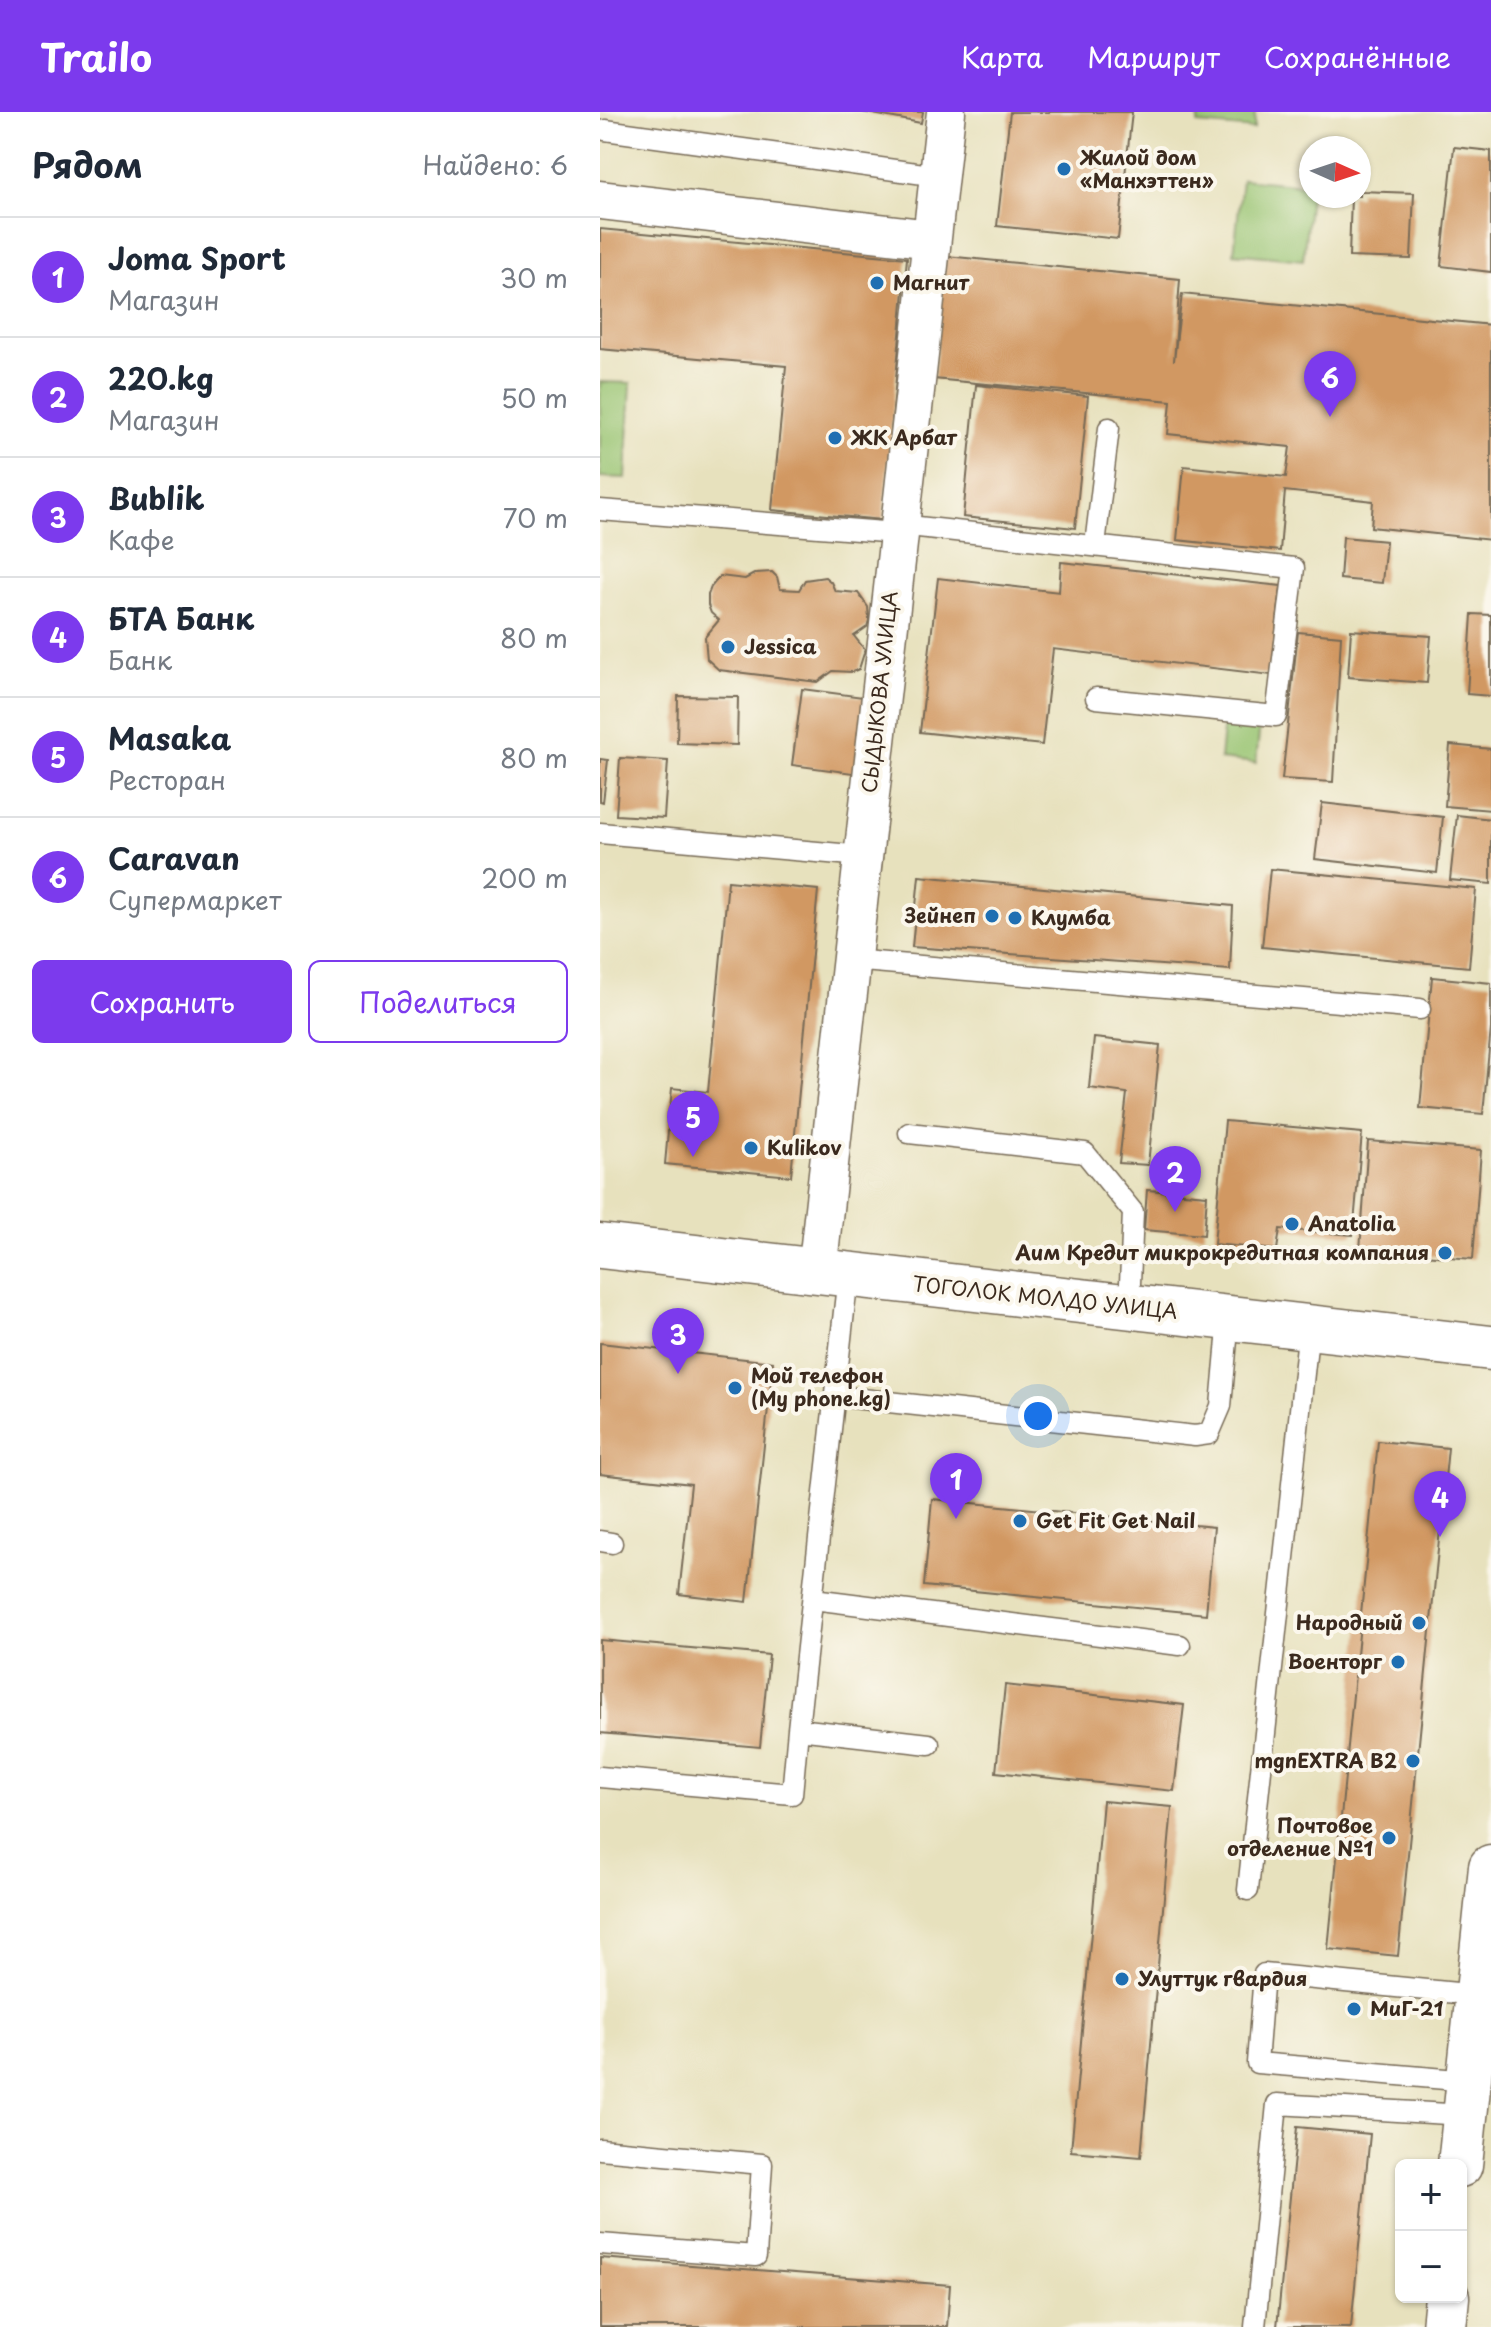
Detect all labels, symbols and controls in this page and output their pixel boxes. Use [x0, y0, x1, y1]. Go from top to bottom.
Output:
text: Trailo [40, 28, 152, 85]
text: Карта [961, 35, 1043, 78]
text: Маршрут [1087, 35, 1220, 78]
text: Сохранённые [1264, 35, 1451, 78]
north arrow [1299, 136, 1371, 208]
text: Рядом [32, 138, 143, 190]
place label: Жилой дом «Манхэттен» [1079, 142, 1214, 195]
text: Найдено: 6 [422, 145, 568, 184]
marker: Жилой дом «Манхэттен» [1055, 160, 1073, 178]
text: Joma Sport [108, 235, 286, 280]
text: 1 [52, 258, 64, 297]
text: 30 m [500, 258, 568, 297]
place label: Магнит [893, 267, 970, 297]
marker: Магнит [868, 274, 886, 292]
text: Магазин [108, 280, 219, 319]
pin: 6 [1304, 351, 1356, 417]
text: 220.kg [108, 355, 214, 400]
text: 2 [49, 378, 67, 417]
text: 50 m [501, 378, 568, 417]
text: Магазин [108, 400, 219, 439]
place label: ЖК Арбат [850, 422, 958, 452]
marker: ЖК Арбат [826, 429, 844, 447]
text: Bublik [108, 475, 205, 520]
text: 3 [49, 498, 67, 537]
text: 70 m [503, 498, 568, 537]
text: Кафе [108, 520, 175, 559]
street label: СЫДЫКОВА УЛИЦА [853, 589, 905, 794]
text: БТА Банк [108, 595, 254, 640]
text: 4 [49, 618, 67, 657]
text: 80 m [500, 618, 568, 657]
place label: Jessica [744, 631, 817, 661]
marker: Jessica [719, 638, 737, 656]
text: Банк [108, 640, 172, 679]
text: Masaka [108, 715, 231, 760]
text: 5 [50, 738, 66, 777]
text: 80 m [500, 738, 568, 777]
text: Ресторан [108, 760, 226, 799]
text: Caravan [108, 835, 240, 880]
text: 6 [49, 858, 67, 897]
text: 200 m [481, 858, 568, 897]
text: Супермаркет [108, 880, 282, 919]
place label: Зейнеп [904, 900, 976, 930]
place label: Клумба [1031, 902, 1111, 932]
marker: Зейнеп [983, 907, 1001, 925]
marker: Клумба [1006, 909, 1024, 927]
button: Сохранить [32, 960, 292, 1043]
button: Поделиться [308, 960, 568, 1043]
pin: 5 [667, 1091, 719, 1157]
place label: Kulikov [767, 1132, 842, 1162]
marker: Kulikov [742, 1139, 760, 1157]
pin: 2 [1149, 1146, 1201, 1212]
place label: Anatolia [1307, 1208, 1397, 1238]
marker: Anatolia [1283, 1215, 1301, 1233]
place label: Аим Кредит микрокредитная компания [1014, 1237, 1429, 1267]
marker: Аим Кредит микрокредитная компания [1436, 1244, 1454, 1262]
street label: ТОГОЛОК МОЛДО УЛИЦА [911, 1268, 1179, 1326]
pin: 3 [652, 1308, 704, 1374]
place label: Мой телефон (My phone.kg) [751, 1360, 891, 1413]
marker: Мой телефон (My phone.kg) [726, 1379, 744, 1397]
your location [1018, 1396, 1058, 1436]
pin: 1 [930, 1453, 982, 1519]
pin: 4 [1414, 1471, 1466, 1537]
place label: Get Fit Get Nail [1036, 1505, 1195, 1535]
marker: Get Fit Get Nail [1011, 1512, 1029, 1530]
place label: Народный [1296, 1607, 1403, 1637]
marker: Народный [1410, 1614, 1428, 1632]
place label: Военторг [1288, 1646, 1383, 1676]
marker: Военторг [1389, 1653, 1407, 1671]
place label: mgnEXTRA B2 [1255, 1745, 1397, 1775]
marker: mgnEXTRA B2 [1404, 1752, 1422, 1770]
place label: Почтовое отделение №1 [1227, 1810, 1373, 1863]
marker: Почтовое отделение №1 [1380, 1829, 1398, 1847]
place label: Улуттук гвардия [1137, 1963, 1307, 1993]
marker: Улуттук гвардия [1113, 1970, 1131, 1988]
place label: МиГ-21 [1370, 1993, 1444, 2023]
marker: МиГ-21 [1345, 2000, 1363, 2018]
map controls [1395, 2159, 1467, 2303]
button: + [1395, 2159, 1467, 2231]
button: − [1395, 2231, 1467, 2303]

